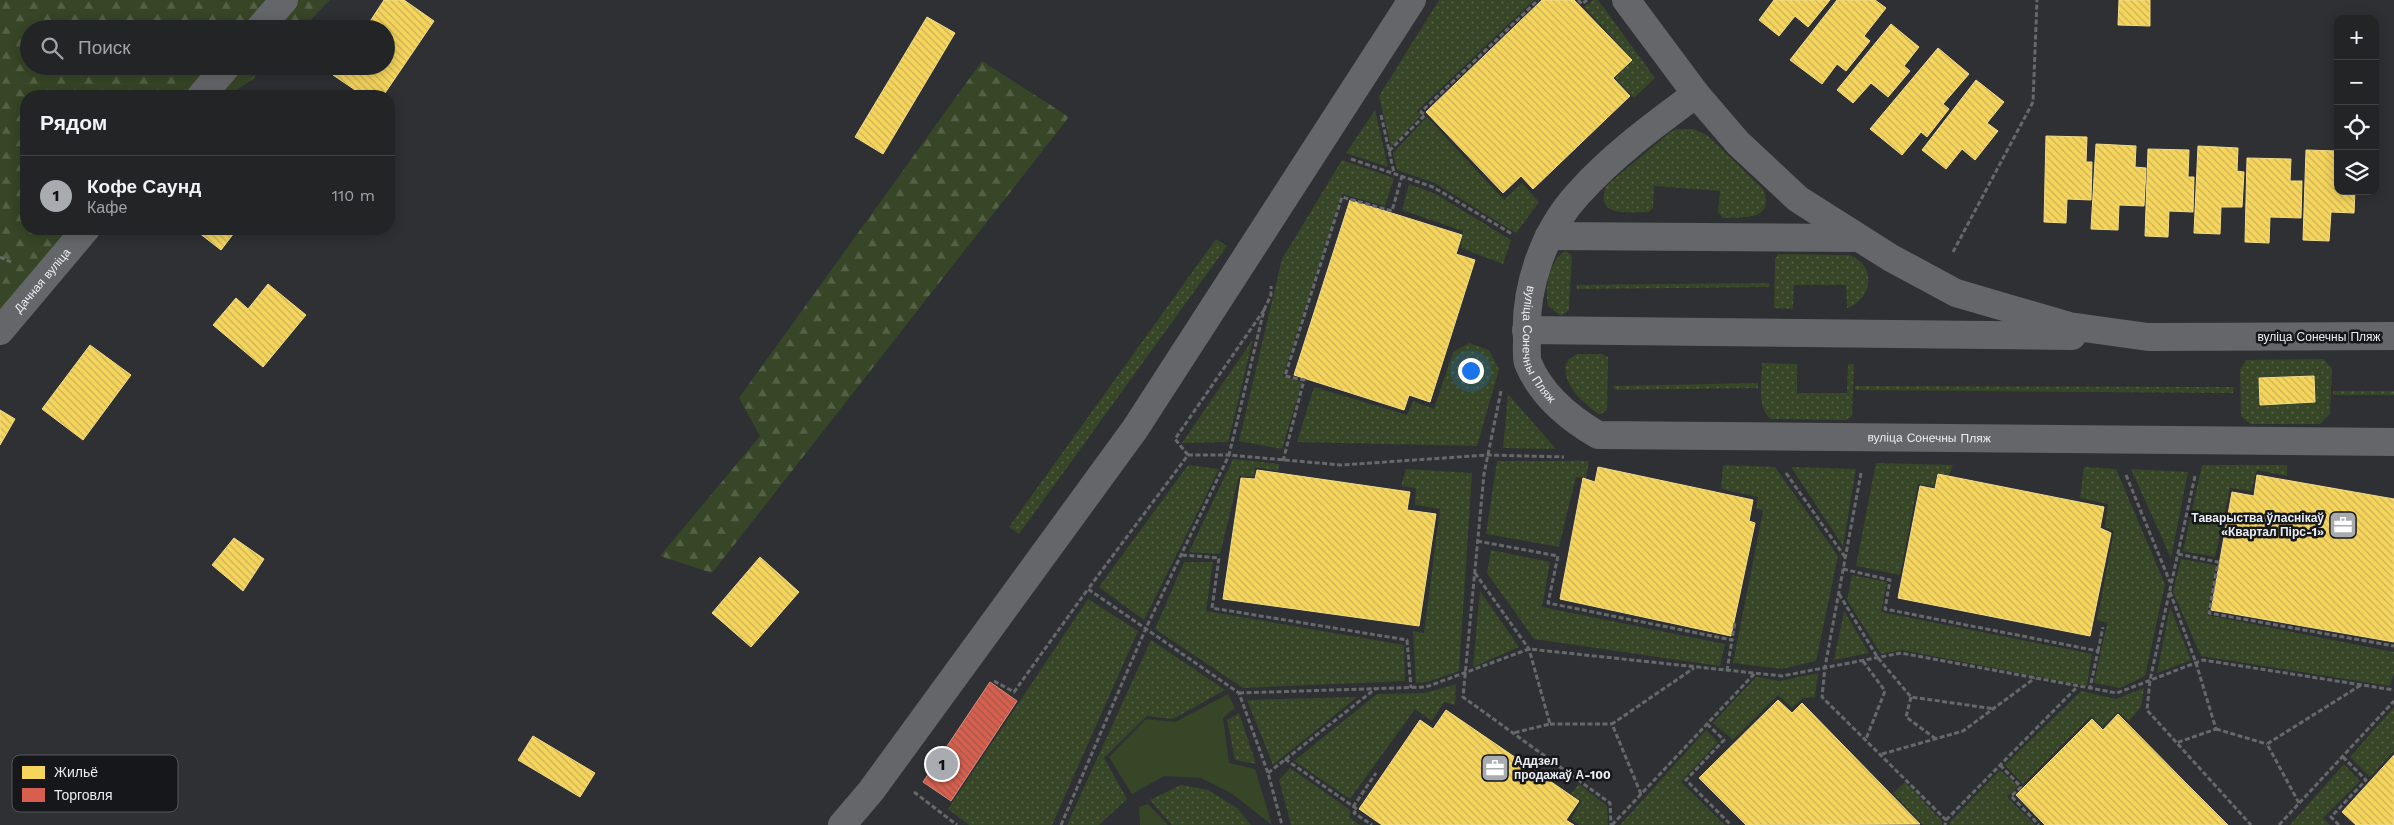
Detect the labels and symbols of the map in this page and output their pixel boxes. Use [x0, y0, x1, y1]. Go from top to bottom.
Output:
street label: Дачная вуліца [11, 245, 74, 316]
street label: вуліца Сонечны Пляж [1520, 285, 1559, 406]
street label: вуліца Сонечны Пляж [2257, 330, 2381, 344]
your location [1458, 358, 1484, 384]
street label: вуліца Сонечны Пляж [1867, 430, 1991, 445]
office icon: Таварыства ўласнікаў «Квартал Пірс-1» [2328, 510, 2358, 540]
place label: Таварыства ўласнікаў «Квартал Пірс-1» [2191, 511, 2324, 539]
pin: 1 [926, 745, 958, 783]
office icon: Аддзел продажаў А-100 [1480, 753, 1510, 783]
place label: Аддзел продажаў А-100 [1514, 754, 1611, 782]
legend [12, 755, 178, 812]
text: Жильё [54, 764, 98, 780]
text: Торговля [54, 787, 112, 803]

